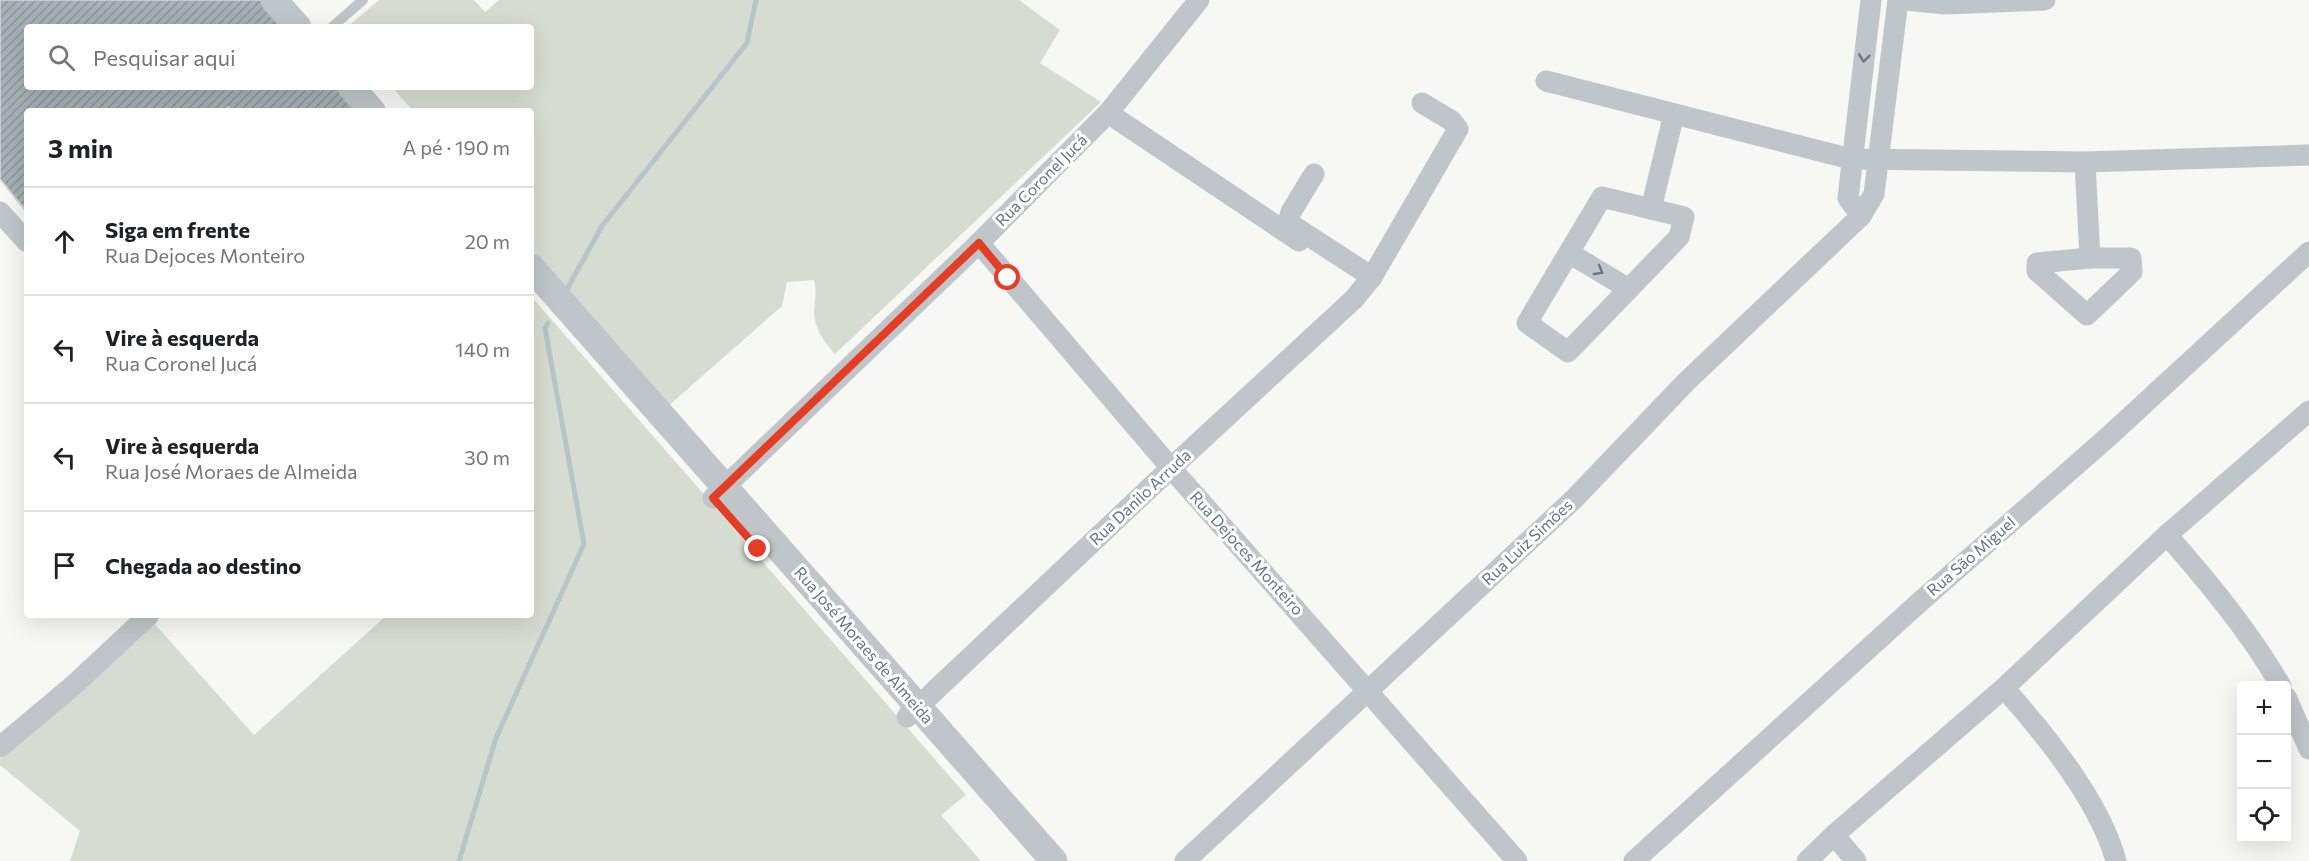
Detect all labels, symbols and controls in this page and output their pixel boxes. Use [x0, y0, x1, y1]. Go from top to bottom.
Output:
search box [24, 24, 534, 90]
icon: search [45, 41, 78, 74]
text: Pesquisar aqui [93, 44, 236, 71]
one-way arrow [1858, 53, 1870, 63]
street label: Rua Coronel Jucá [991, 130, 1090, 229]
text: 3 min [48, 132, 113, 163]
text: A pé · 190 m [403, 135, 510, 159]
text: Siga em frente [105, 216, 250, 243]
icon: ahead [48, 225, 81, 258]
text: 20 m [465, 229, 510, 253]
text: Rua Dejoces Monteiro [105, 243, 305, 267]
route start [994, 264, 1020, 290]
one-way arrow [1593, 264, 1603, 275]
text: Vire à esquerda [105, 324, 259, 351]
icon: left [48, 333, 81, 366]
text: 140 m [455, 337, 510, 361]
text: Rua Coronel Jucá [105, 351, 257, 375]
text: Vire à esquerda [105, 432, 259, 459]
icon: left [48, 441, 81, 474]
text: 30 m [464, 445, 510, 469]
street label: Rua Danilo Arruda [1085, 445, 1194, 548]
text: Rua José Moraes de Almeida [105, 459, 358, 483]
street label: Rua Dejoces Monteiro [1187, 487, 1308, 619]
street label: Rua Luiz Simões [1477, 495, 1576, 588]
street label: Rua São Miguel [1923, 512, 2019, 599]
route end [744, 535, 770, 561]
icon: arrive [48, 549, 81, 582]
text: Chegada ao destino [105, 552, 301, 579]
street label: Rua José Moraes de Almeida [791, 562, 938, 727]
map controls [2237, 681, 2291, 843]
button: + [2237, 681, 2291, 735]
button: − [2237, 735, 2291, 789]
button: locate [2237, 789, 2291, 843]

